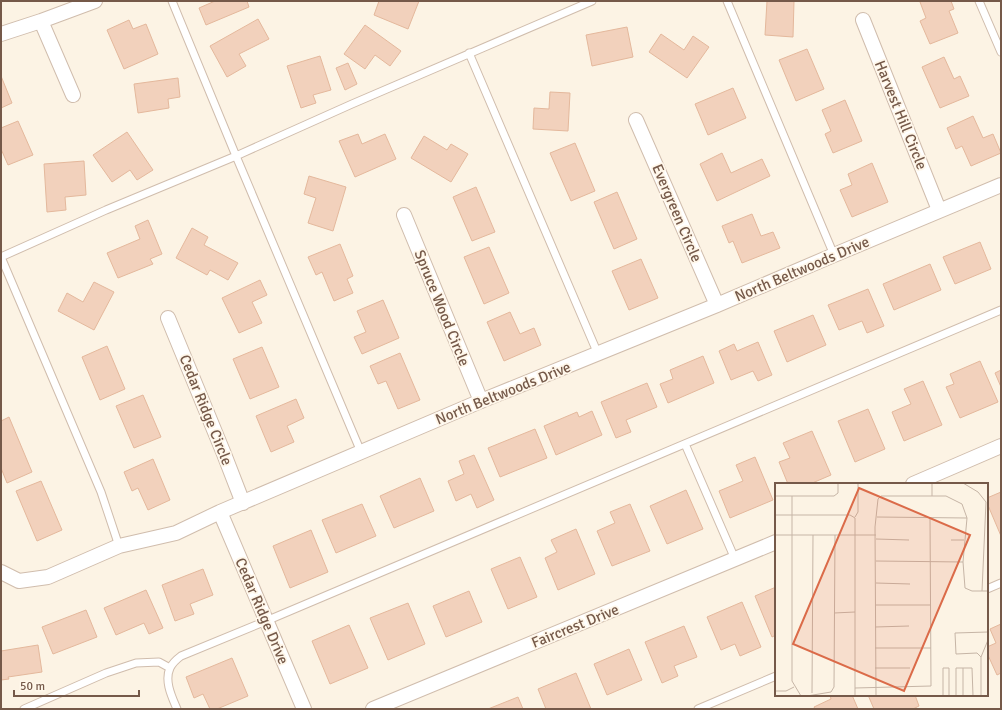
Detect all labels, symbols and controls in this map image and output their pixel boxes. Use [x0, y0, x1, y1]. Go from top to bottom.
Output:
street label: Harvest Hill Circle [871, 58, 931, 172]
street label: Evergreen Circle [648, 161, 706, 265]
street label: North Beltwoods Drive [732, 233, 872, 305]
street label: Spruce Wood Circle [410, 247, 474, 369]
street label: Cedar Ridge Circle [176, 352, 236, 468]
street label: North Beltwoods Drive [433, 358, 573, 428]
inset map [775, 483, 988, 696]
street label: Cedar Ridge Drive [231, 555, 293, 667]
street label: Faircrest Drive [529, 600, 621, 652]
scale bar [14, 672, 139, 698]
text: 50 m [20, 679, 45, 694]

